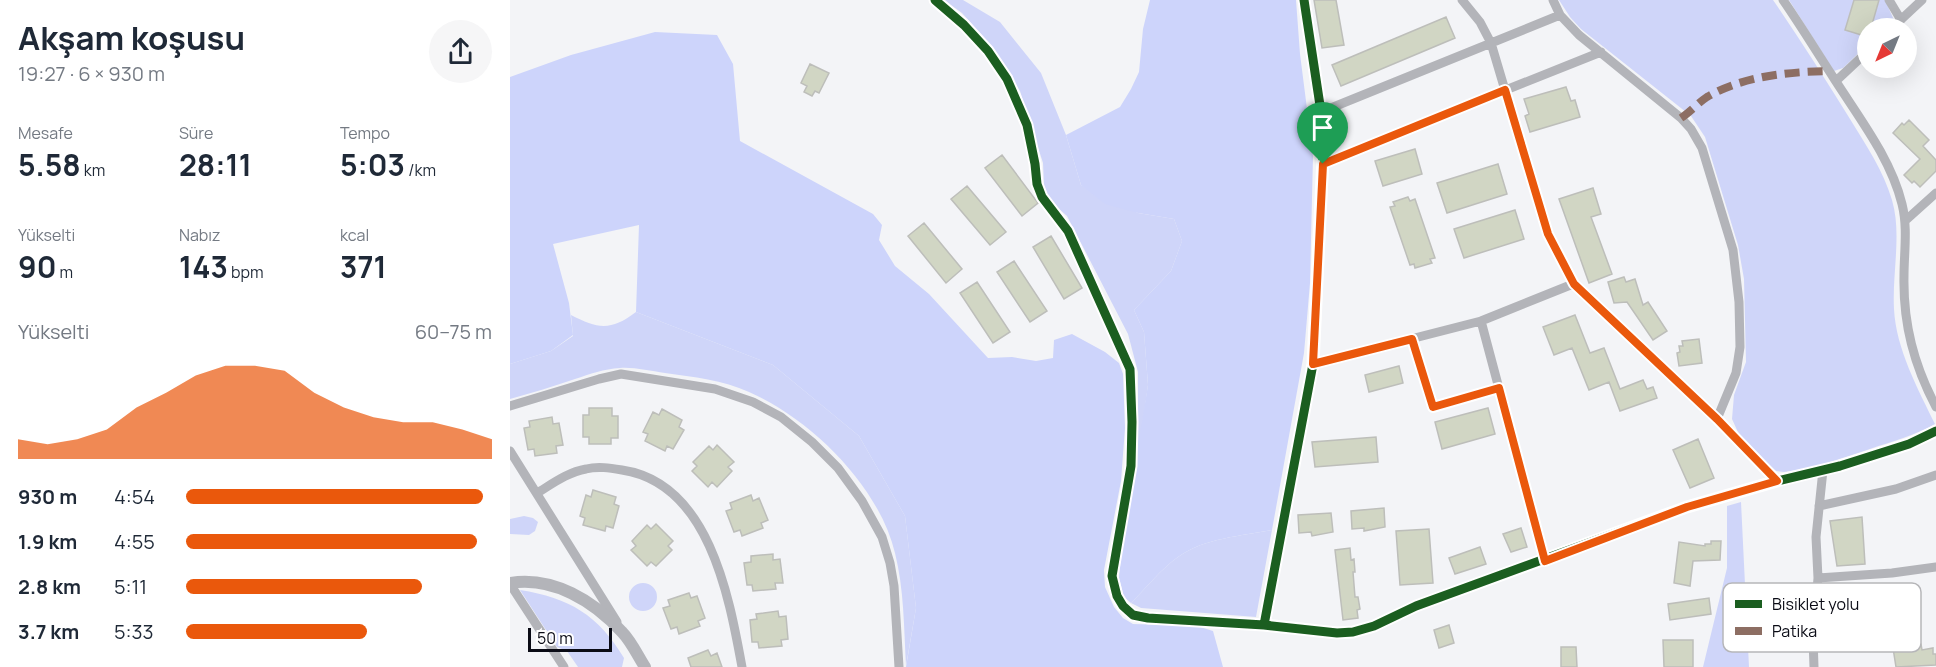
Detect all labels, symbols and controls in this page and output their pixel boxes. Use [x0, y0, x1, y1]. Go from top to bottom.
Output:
text: Akşam koşusu [18, 15, 245, 60]
north arrow [1857, 18, 1917, 78]
map controls [1857, 18, 1917, 78]
button: share [429, 20, 492, 83]
text: 19:27 · 6 × 930 m [18, 60, 165, 87]
pin [1297, 102, 1348, 164]
icon: arrive [1306, 111, 1339, 144]
text: Mesafe [18, 122, 73, 144]
text: Süre [179, 122, 213, 144]
text: Tempo [340, 122, 390, 144]
text: 5.58 [18, 144, 81, 185]
text: 28:11 [179, 144, 252, 185]
text: 5:03 [340, 144, 405, 185]
text: km [81, 159, 105, 181]
text: /km [405, 159, 436, 181]
text: Yükselti [18, 224, 75, 246]
text: Nabız [179, 224, 221, 246]
text: kcal [340, 224, 369, 246]
text: 90 [18, 246, 56, 287]
text: 143 [179, 246, 228, 287]
text: 371 [340, 246, 387, 287]
text: m [56, 261, 73, 283]
text: bpm [228, 261, 264, 283]
text: Yükselti [18, 318, 89, 345]
text: 60–75 m [415, 318, 492, 345]
text: 930 m [18, 483, 77, 510]
text: 4:54 [114, 483, 155, 510]
text: 1.9 km [18, 528, 77, 555]
text: 4:55 [114, 528, 155, 555]
text: 2.8 km [18, 573, 81, 600]
text: 5:11 [114, 573, 147, 600]
legend [1723, 583, 1921, 652]
text: Bisiklet yolu [1772, 593, 1859, 615]
text: 3.7 km [18, 618, 79, 645]
text: 5:33 [114, 618, 154, 645]
text: Patika [1772, 620, 1817, 642]
scale bar [528, 625, 612, 652]
text: 50 m [537, 627, 573, 649]

